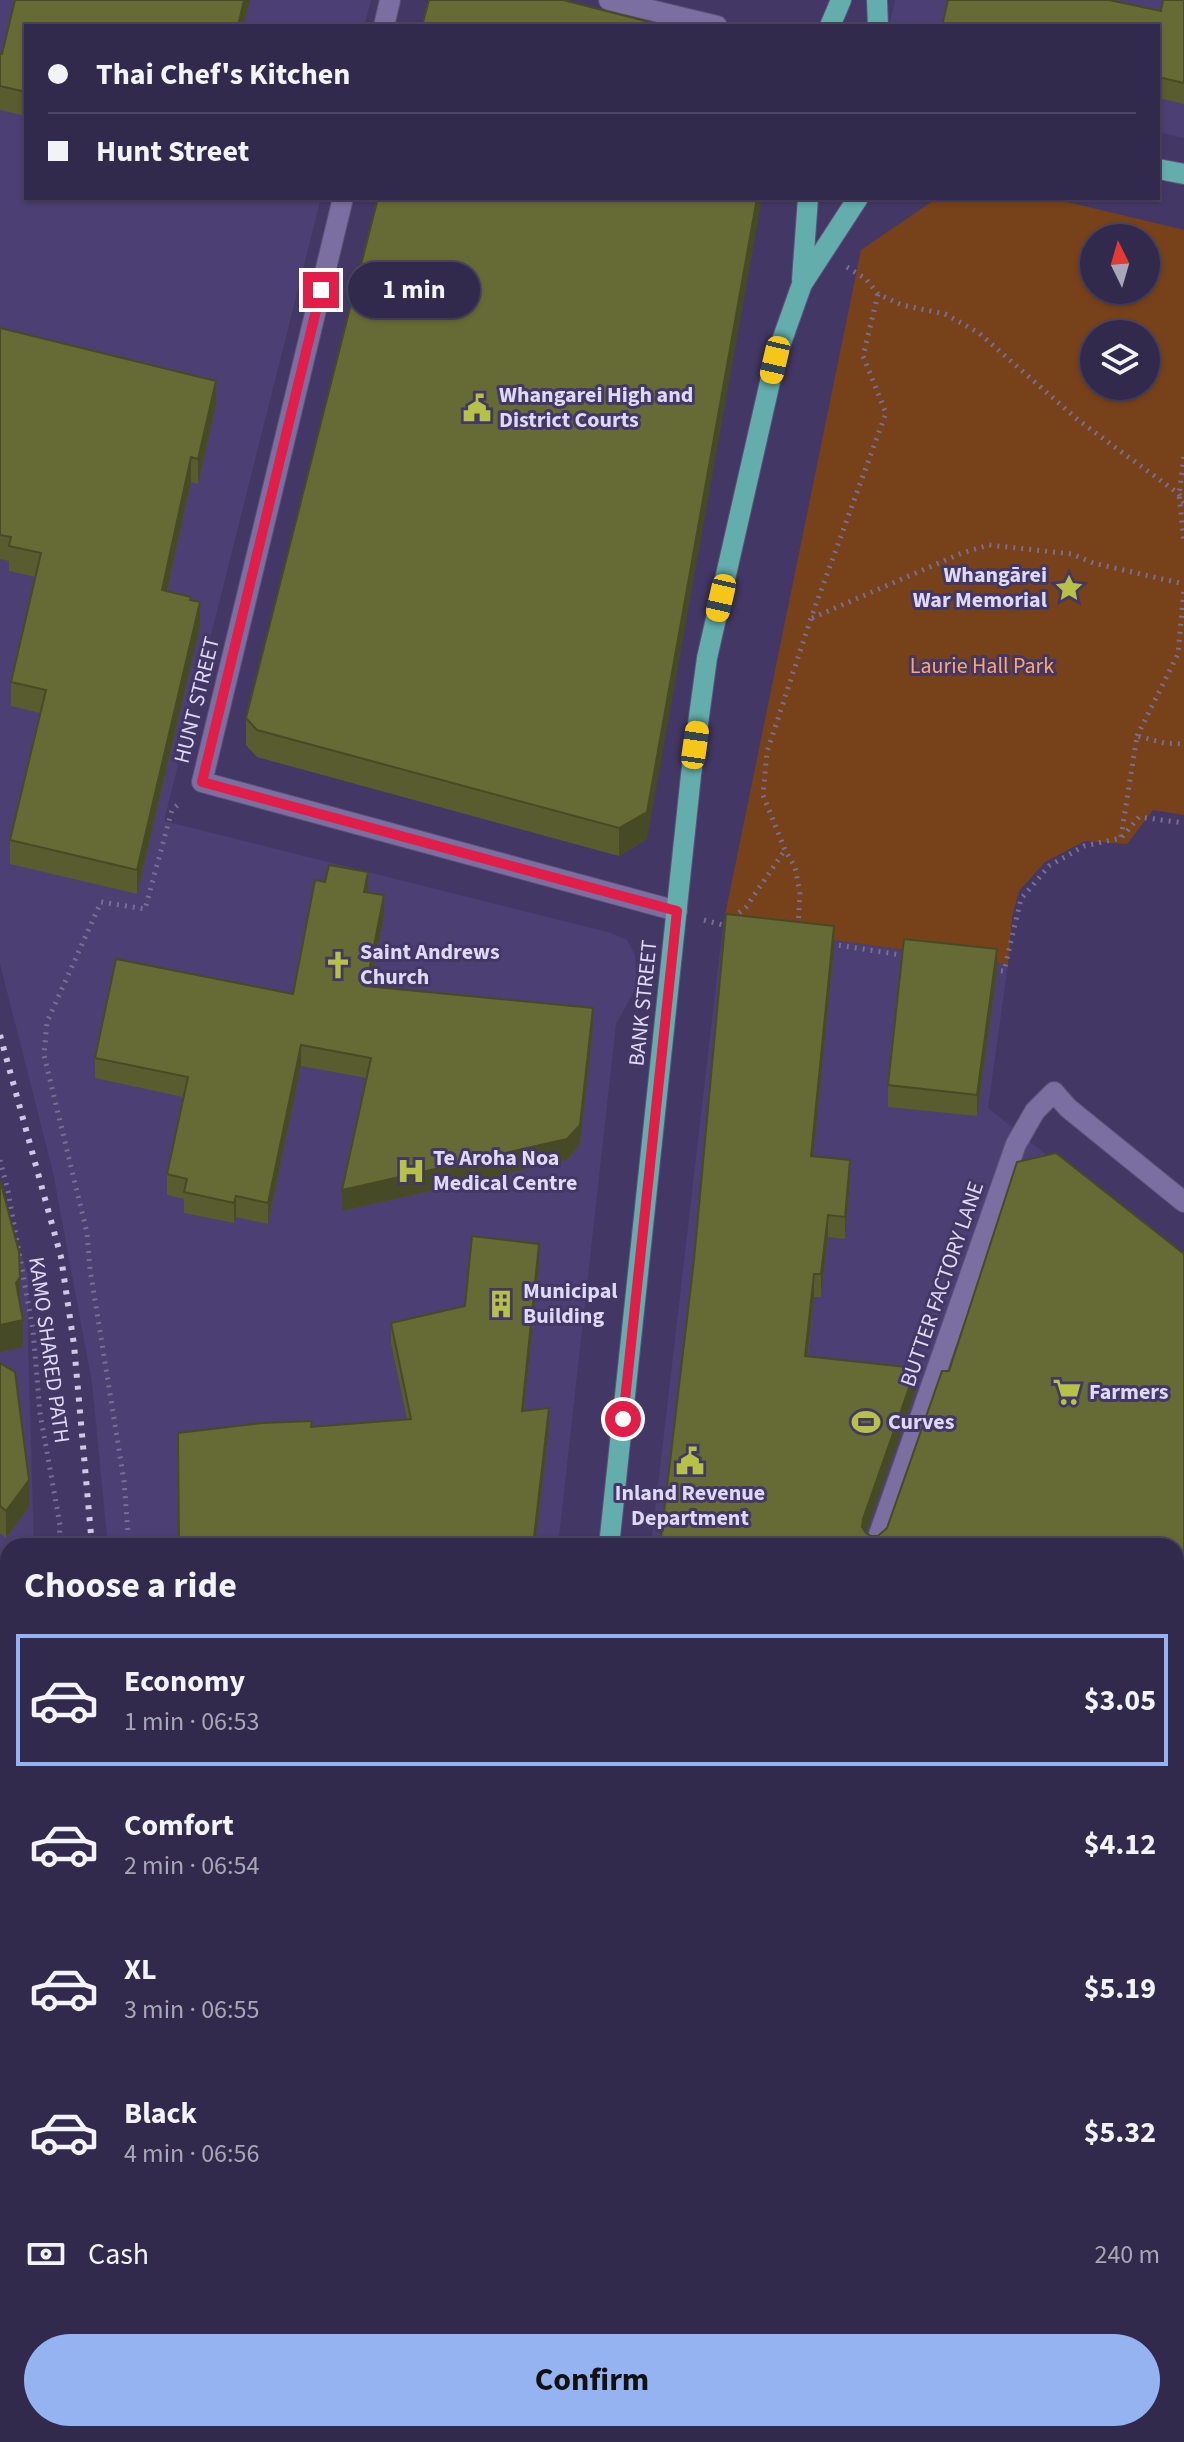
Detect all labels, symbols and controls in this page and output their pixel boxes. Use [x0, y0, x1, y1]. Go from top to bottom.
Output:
text: Thai Chef's Kitchen [96, 53, 351, 96]
text: Hunt Street [96, 130, 249, 173]
north arrow [1080, 224, 1160, 304]
map controls [1080, 224, 1160, 400]
callout: 1 min [349, 262, 481, 318]
text: 1 min [382, 271, 446, 308]
route end [303, 272, 339, 308]
button: layers [1080, 320, 1160, 400]
car [758, 334, 792, 386]
place label: Whangarei High and District Courts [499, 379, 693, 436]
public building icon: Whangarei High and District Courts [462, 393, 492, 423]
place label: Whangārei War Memorial [913, 559, 1048, 616]
car [704, 572, 738, 624]
place icon: Whangārei War Memorial [1054, 573, 1084, 603]
street label: HUNT STREET [166, 633, 228, 767]
park label: Laurie Hall Park [910, 650, 1054, 682]
car [680, 720, 710, 770]
place label: Saint Andrews Church [360, 936, 500, 993]
street label: BANK STREET [620, 938, 666, 1068]
church icon: Saint Andrews Church [323, 950, 353, 980]
place label: Te Aroha Noa Medical Centre [433, 1142, 577, 1199]
hospital icon: Te Aroha Noa Medical Centre [396, 1156, 426, 1186]
street label: BUTTER FACTORY LANE [892, 1177, 992, 1391]
street label: KAMO SHARED PATH [20, 1255, 78, 1445]
place label: Municipal Building [523, 1275, 618, 1332]
building icon: Municipal Building [486, 1289, 516, 1319]
place label: Farmers [1089, 1376, 1169, 1408]
supermarket icon: Farmers [1052, 1377, 1082, 1407]
route start [605, 1401, 641, 1437]
place label: Curves [888, 1406, 955, 1438]
sports icon: Curves [851, 1407, 881, 1437]
public building icon: Inland Revenue Department [675, 1446, 705, 1476]
place label: Inland Revenue Department [615, 1477, 765, 1534]
text: Choose a ride [24, 1560, 237, 1611]
text: Economy [124, 1660, 245, 1703]
icon: car [28, 1664, 100, 1736]
text: $3.05 [1084, 1679, 1156, 1722]
text: 1 min · 06:53 [124, 1703, 259, 1740]
text: Comfort [124, 1804, 234, 1847]
icon: car [28, 1808, 100, 1880]
text: $4.12 [1084, 1823, 1156, 1866]
text: 2 min · 06:54 [124, 1847, 259, 1884]
text: XL [124, 1948, 157, 1991]
icon: car [28, 1952, 100, 2024]
text: $5.19 [1084, 1967, 1156, 2010]
text: 3 min · 06:55 [124, 1991, 259, 2028]
text: Black [124, 2092, 197, 2135]
icon: car [28, 2096, 100, 2168]
text: $5.32 [1084, 2111, 1156, 2154]
text: 4 min · 06:56 [124, 2135, 259, 2172]
icon: cash [24, 2232, 68, 2276]
text: Cash [88, 2233, 149, 2276]
text: 240 m [1094, 2236, 1160, 2273]
button: Confirm [24, 2334, 1160, 2426]

